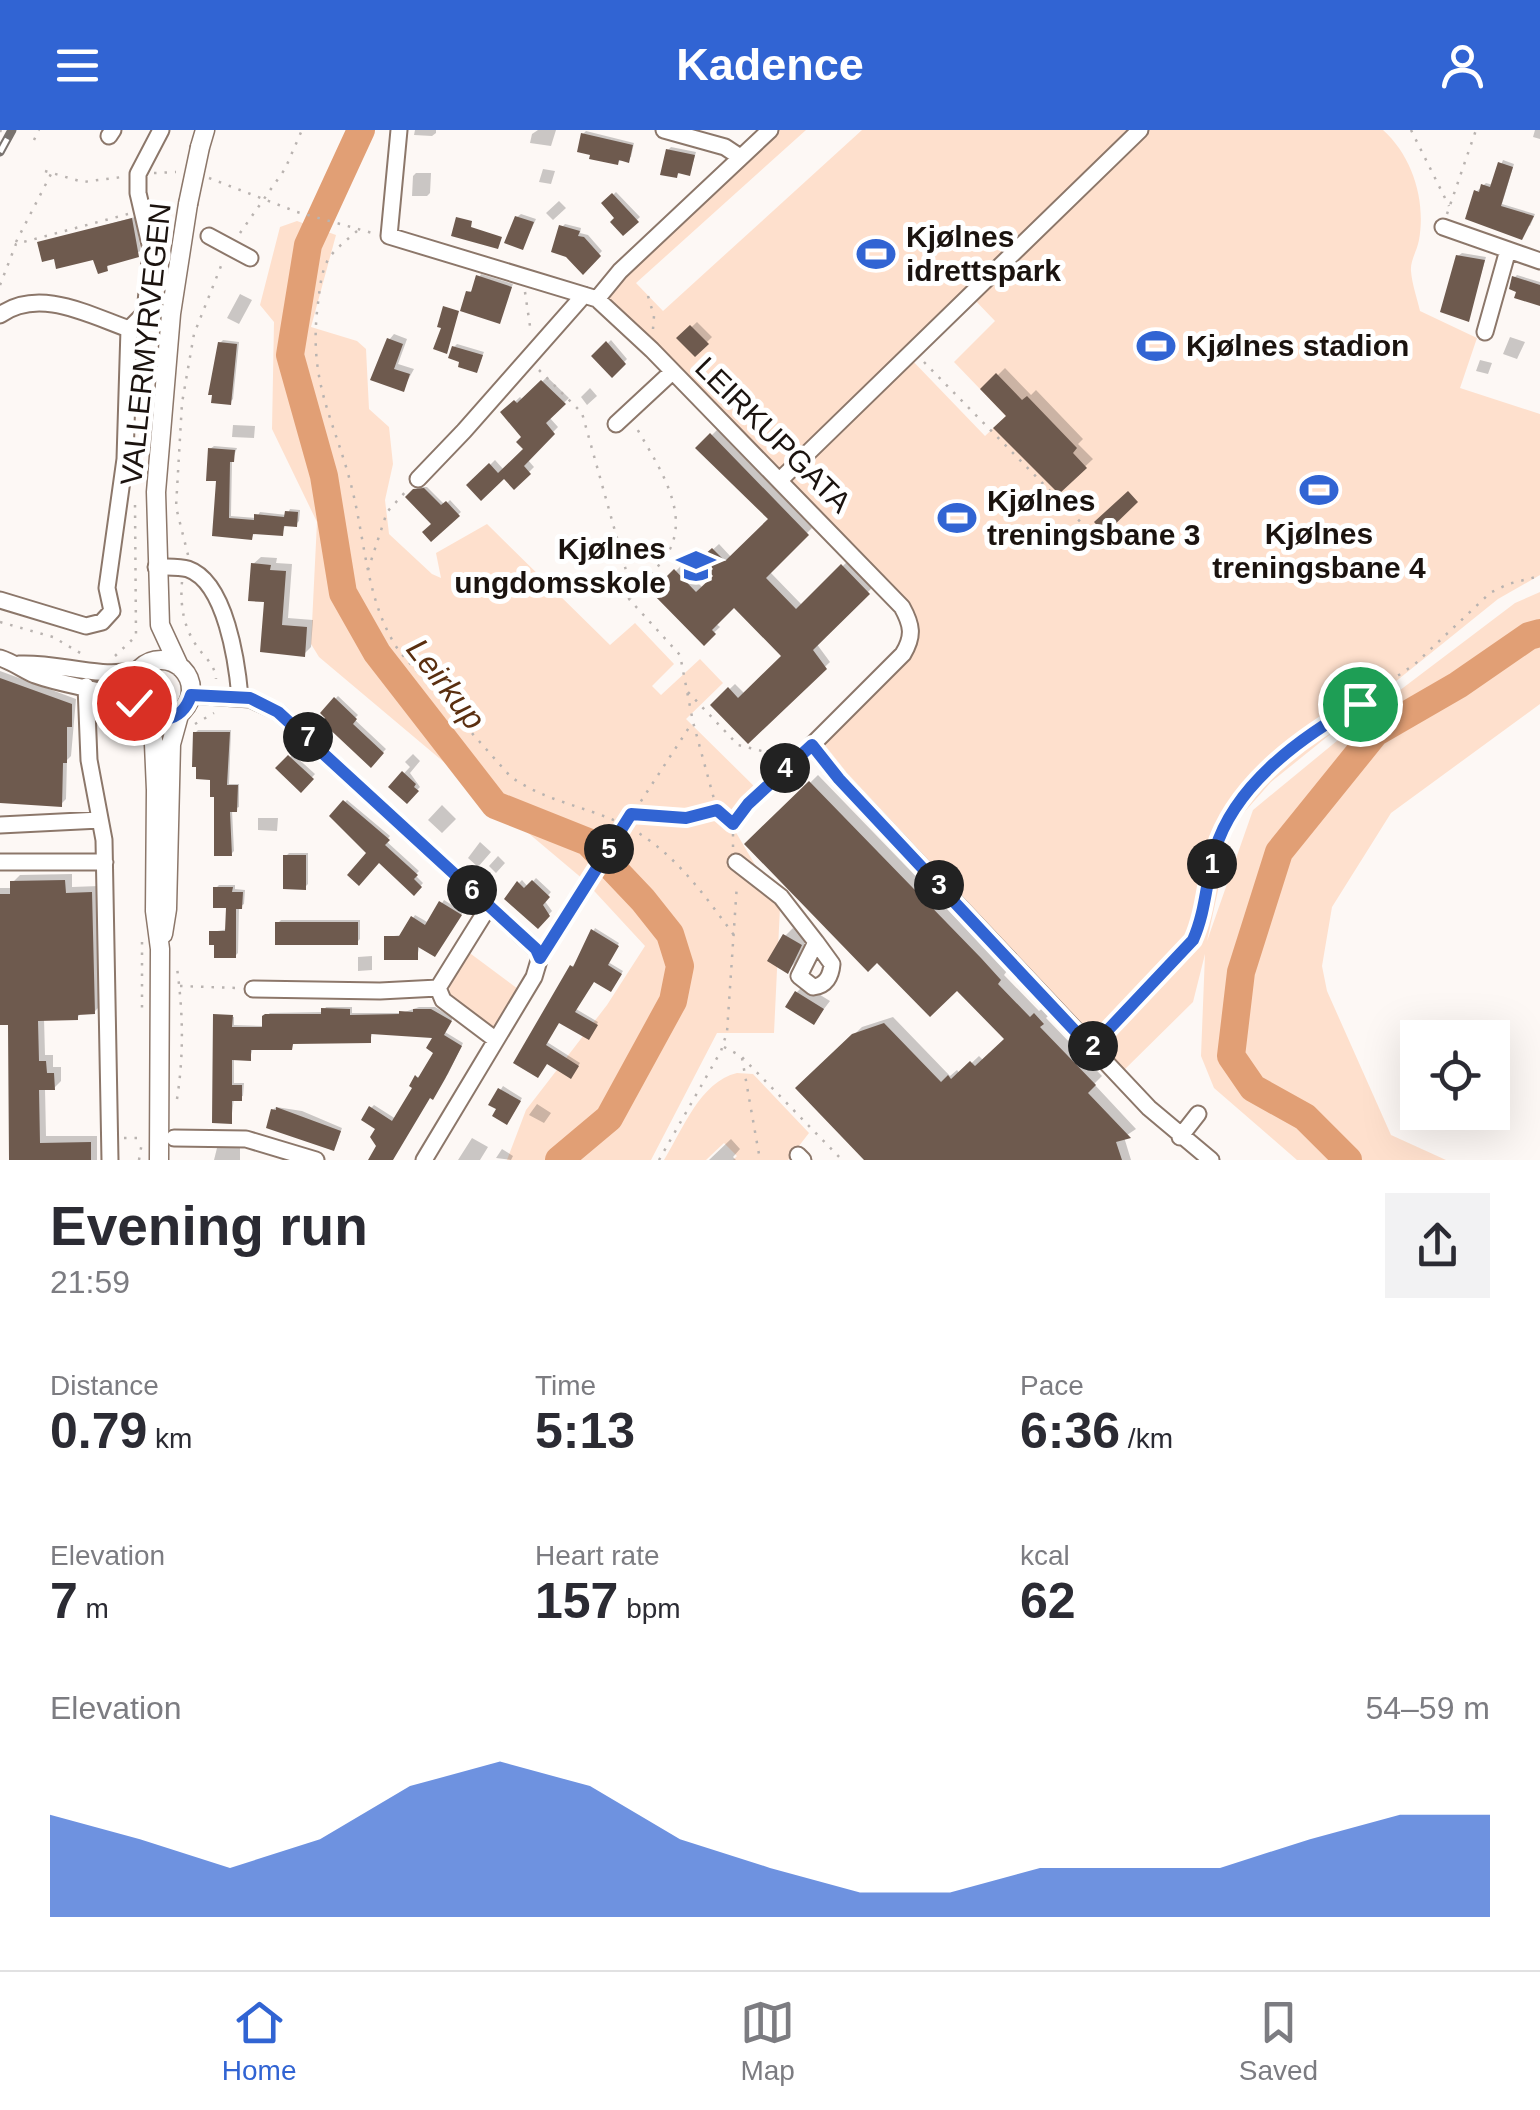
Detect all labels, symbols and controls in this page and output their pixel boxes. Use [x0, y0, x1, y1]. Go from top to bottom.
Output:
icon: menu [50, 38, 105, 93]
icon: person [1435, 38, 1490, 93]
text: Kadence [676, 39, 864, 90]
street label: VALLERMYRVEGEN [114, 201, 177, 487]
place label: Kjølnes idrettspark [906, 220, 1061, 287]
sports icon: Kjølnes idrettspark [855, 233, 897, 275]
sports icon: Kjølnes stadion [1135, 325, 1177, 367]
place label: Kjølnes stadion [1186, 329, 1409, 362]
street label: LEIRKUPGATA [689, 350, 858, 519]
sports icon: Kjølnes treningsbane 4 [1298, 469, 1340, 511]
place label: Kjølnes treningsbane 3 [987, 484, 1200, 551]
sports icon: Kjølnes treningsbane 3 [936, 497, 978, 539]
place label: Kjølnes treningsbane 4 [1212, 517, 1426, 584]
place label: Kjølnes ungdomsskole [454, 532, 666, 599]
school or university icon: Kjølnes ungdomsskole [675, 545, 717, 587]
water label: Leirkup [400, 632, 492, 736]
pin [92, 661, 177, 746]
pin [1318, 662, 1403, 747]
icon: check [107, 676, 162, 731]
icon: arrive [1333, 677, 1388, 732]
pin: 7 [283, 712, 333, 762]
text: 7 [300, 721, 316, 752]
pin: 4 [760, 743, 810, 793]
text: 4 [777, 752, 793, 783]
pin: 5 [584, 824, 634, 874]
text: 5 [601, 833, 617, 864]
pin: 1 [1187, 839, 1237, 889]
text: 1 [1204, 848, 1220, 879]
pin: 3 [914, 860, 964, 910]
pin: 6 [447, 865, 497, 915]
text: 3 [931, 869, 947, 900]
text: 6 [464, 874, 480, 905]
map controls [1400, 1020, 1510, 1130]
button: locate [1400, 1020, 1510, 1130]
pin: 2 [1068, 1021, 1118, 1071]
text: 2 [1085, 1030, 1101, 1061]
button: share [1385, 1193, 1490, 1298]
text: Evening run [50, 1195, 368, 1257]
text: 21:59 [50, 1264, 130, 1300]
text: Distance [50, 1370, 159, 1401]
text: Time [535, 1370, 596, 1401]
text: Pace [1020, 1370, 1084, 1401]
text: 0.79 [50, 1403, 147, 1459]
text: 5:13 [535, 1403, 635, 1459]
text: 6:36 [1020, 1403, 1120, 1459]
text: km [147, 1423, 192, 1454]
text: /km [1120, 1423, 1173, 1454]
text: Elevation [50, 1540, 165, 1571]
text: Heart rate [535, 1540, 660, 1571]
text: kcal [1020, 1540, 1070, 1571]
text: 7 [50, 1573, 78, 1629]
text: 157 [535, 1573, 618, 1629]
text: 62 [1020, 1573, 1076, 1629]
text: m [78, 1593, 109, 1624]
text: bpm [618, 1593, 681, 1624]
text: Elevation [50, 1690, 182, 1726]
text: 54–59 m [1365, 1690, 1490, 1726]
tab: Home [222, 1995, 297, 2087]
tab: Map [740, 1995, 795, 2087]
tab: Saved [1239, 1995, 1318, 2087]

